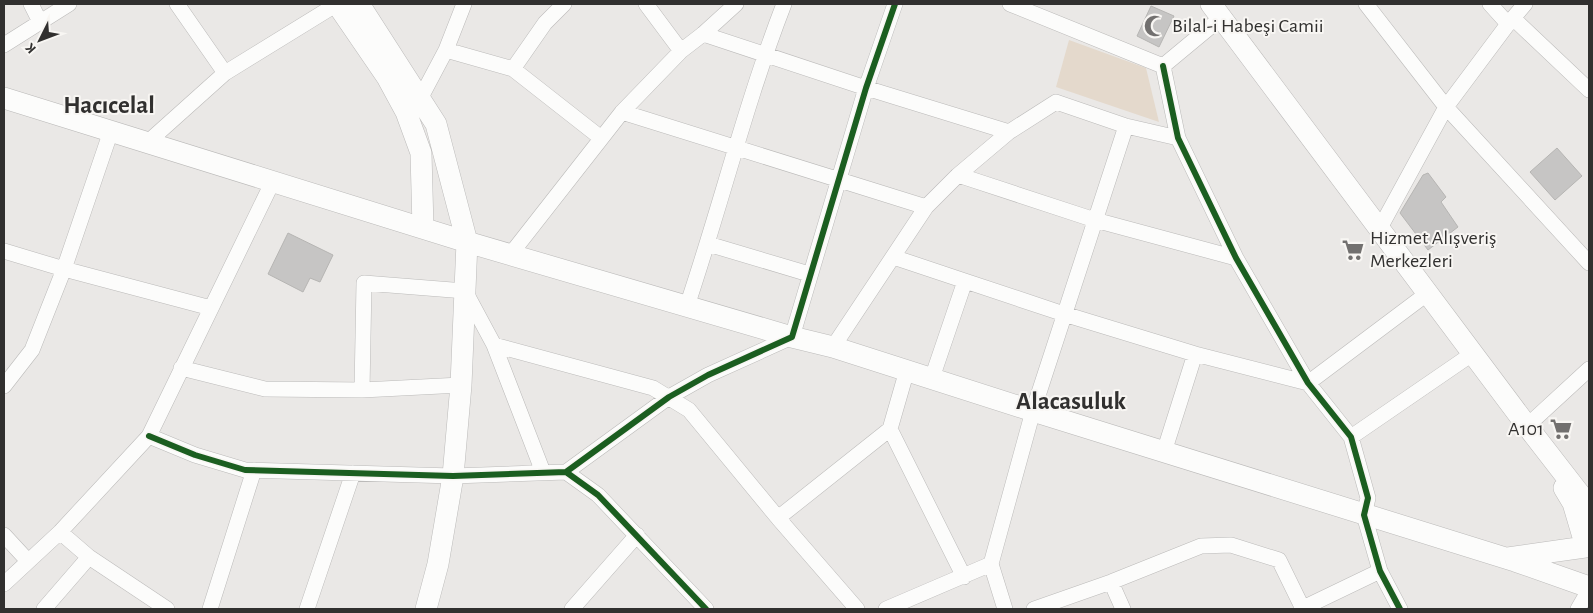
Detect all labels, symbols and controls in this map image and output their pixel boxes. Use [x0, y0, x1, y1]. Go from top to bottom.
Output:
mosque icon: Bilal-i Habeşi Camii [1142, 13, 1168, 39]
north arrow [15, 15, 65, 65]
place label: Bilal-i Habeşi Camii [1172, 16, 1324, 36]
text: K [23, 40, 39, 56]
district label: Hacıcelal [63, 93, 155, 118]
place label: Hizmet Alışveriş Merkezleri [1370, 228, 1497, 271]
supermarket icon: Hizmet Alışveriş Merkezleri [1340, 237, 1366, 263]
district label: Alacasuluk [1016, 389, 1127, 414]
supermarket icon: A101 [1548, 416, 1574, 442]
place label: A101 [1508, 419, 1544, 439]

